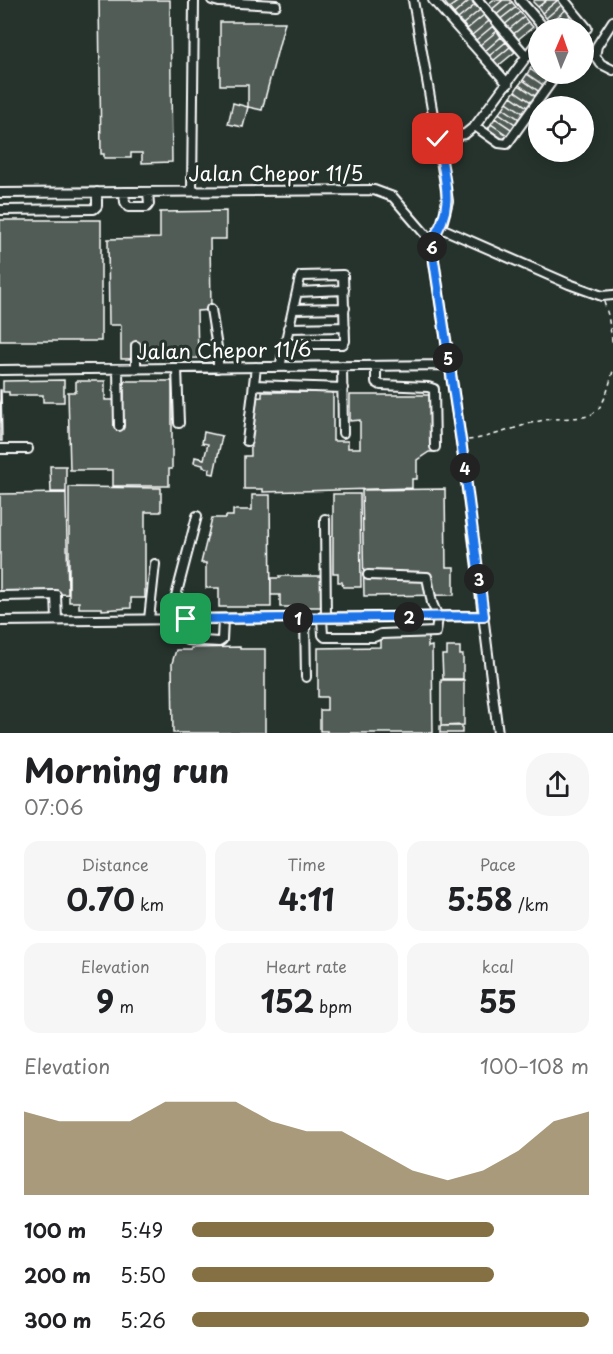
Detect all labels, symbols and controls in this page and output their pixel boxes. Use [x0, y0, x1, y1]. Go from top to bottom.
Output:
north arrow [528, 18, 594, 84]
map controls [528, 18, 594, 162]
button: locate [528, 96, 594, 162]
pin [412, 113, 463, 164]
icon: check [421, 122, 454, 155]
street label: Jalan Chepor 11/5 [189, 158, 363, 188]
pin: 6 [417, 232, 447, 262]
text: 6 [426, 235, 438, 259]
street label: Jalan Chepor 11/6 [136, 333, 312, 367]
pin: 5 [433, 343, 463, 373]
text: 5 [443, 346, 453, 370]
pin: 4 [450, 453, 480, 483]
text: 4 [460, 456, 470, 480]
pin: 3 [464, 564, 494, 594]
text: 3 [474, 567, 484, 591]
pin [160, 593, 211, 644]
icon: arrive [169, 602, 202, 635]
pin: 2 [394, 602, 424, 632]
pin: 1 [283, 603, 313, 633]
text: 2 [403, 605, 415, 629]
text: 1 [294, 606, 302, 630]
text: Morning run [24, 744, 229, 794]
button: share [526, 753, 589, 816]
text: 07:06 [24, 792, 84, 822]
text: Distance [82, 852, 149, 876]
text: Time [288, 852, 325, 876]
text: Pace [480, 852, 516, 876]
text: 0.70 [66, 876, 135, 921]
text: 4:11 [278, 876, 335, 921]
text: 5:58 [447, 876, 513, 921]
text: km [135, 892, 164, 916]
text: /km [513, 892, 549, 916]
text: Elevation [81, 954, 150, 978]
text: Heart rate [266, 954, 347, 978]
text: kcal [482, 954, 514, 978]
text: 9 [96, 978, 114, 1023]
text: 152 [261, 978, 314, 1023]
text: 55 [479, 978, 517, 1023]
text: m [114, 994, 134, 1018]
text: bpm [314, 994, 352, 1018]
text: Elevation [24, 1051, 110, 1081]
text: 100–108 m [480, 1051, 589, 1081]
text: 100 m [24, 1215, 86, 1245]
text: 5:49 [120, 1215, 163, 1245]
text: 200 m [24, 1260, 91, 1290]
text: 5:50 [120, 1260, 166, 1290]
text: 300 m [24, 1305, 92, 1335]
text: 5:26 [120, 1305, 166, 1335]

